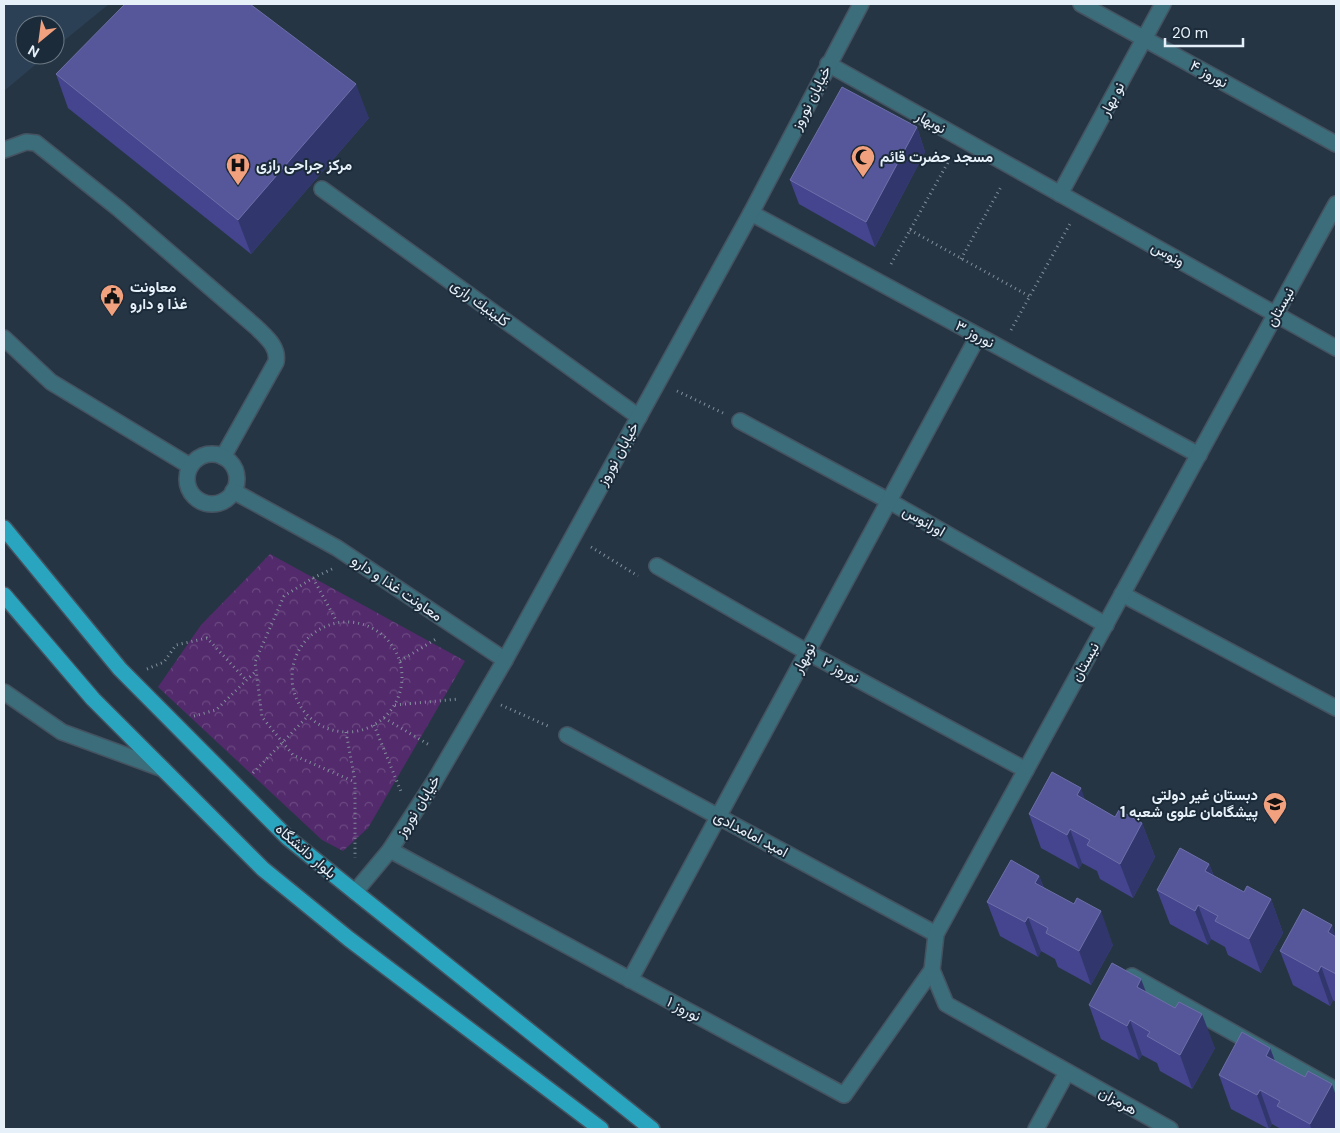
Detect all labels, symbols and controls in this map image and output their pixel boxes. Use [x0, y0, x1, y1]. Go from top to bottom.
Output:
north arrow [15, 15, 65, 65]
scale bar [1165, 15, 1242, 47]
text: 20 m [1172, 23, 1208, 43]
text: N [25, 41, 43, 62]
street label: نوروز ۴ [1187, 56, 1231, 92]
street label: خیابان نوروز [786, 62, 836, 134]
street label: نو بهار [1094, 78, 1129, 120]
street label: نوبهار [911, 105, 950, 138]
mosque icon: مسجد حضرت قائم [850, 144, 876, 178]
place label: مسجد حضرت قائم [880, 147, 993, 167]
hospital icon: مرکز جراحی رازی [225, 152, 251, 186]
place label: مرکز جراحی رازی [256, 155, 352, 175]
street label: ونوس [1148, 237, 1188, 271]
street label: كلينيك رازی [446, 275, 514, 331]
place label: معاونت غذا و دارو [130, 277, 188, 314]
public building icon: معاونت غذا و دارو [99, 283, 125, 317]
street label: نیستان [1261, 284, 1299, 330]
street label: نوروز ۳ [952, 315, 998, 353]
street label: خیابان نوروز [592, 419, 644, 490]
street label: اورانوس [899, 501, 949, 541]
street label: معاونت غذا و دارو [348, 550, 446, 626]
street label: نوبهار [787, 639, 820, 678]
street label: نیستان [1066, 639, 1104, 685]
street label: نوروز ۲ [819, 652, 863, 688]
street label: خیابان نوروز [391, 771, 445, 842]
place label: دبستان غیر دولتی پیشگامان علوی شعبه 1 [1120, 785, 1258, 822]
school or university icon: دبستان غیر دولتی پیشگامان علوی شعبه 1 [1262, 791, 1288, 825]
street label: امید امامدادی [710, 806, 792, 862]
street label: بلوار دانشگاه [271, 819, 341, 883]
street label: نوروز ۱ [663, 992, 705, 1026]
street label: هرمزان [1095, 1082, 1141, 1120]

